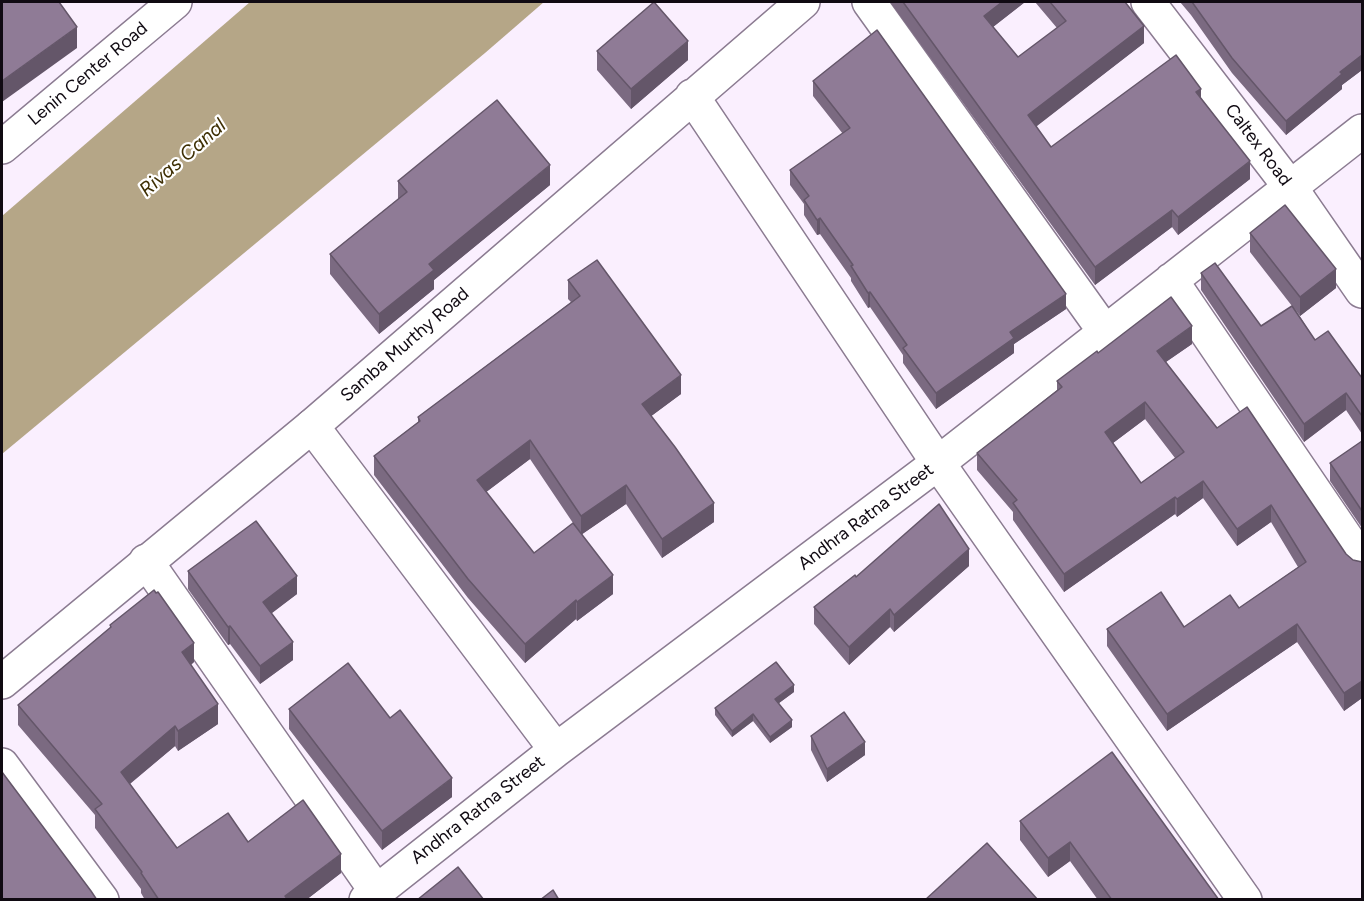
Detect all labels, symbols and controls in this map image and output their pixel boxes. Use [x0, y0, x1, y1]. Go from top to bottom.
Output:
street label: Lenin Center Road [24, 18, 152, 130]
street label: Caltex Road [1220, 100, 1296, 190]
water label: Rivas Canal [135, 114, 231, 202]
street label: Samba Murthy Road [336, 283, 474, 407]
street label: Andhra Ratna Street [794, 459, 938, 575]
street label: Andhra Ratna Street [407, 751, 549, 869]

